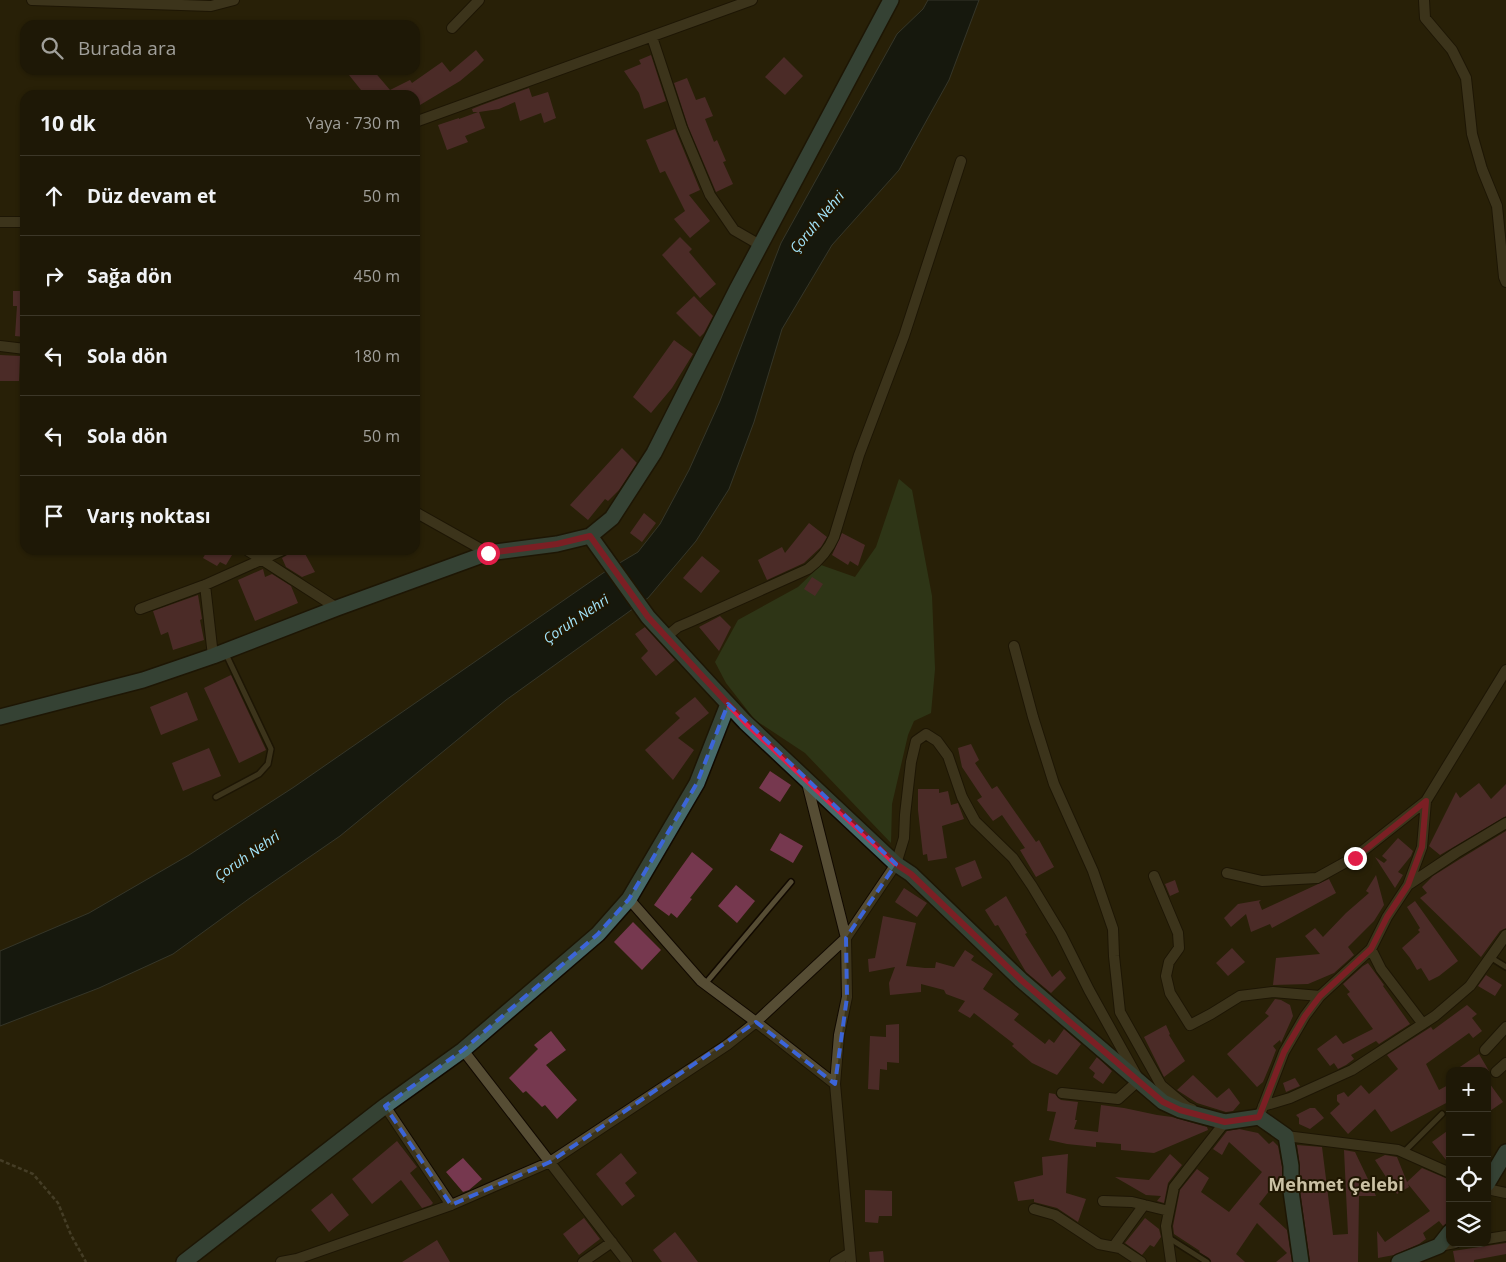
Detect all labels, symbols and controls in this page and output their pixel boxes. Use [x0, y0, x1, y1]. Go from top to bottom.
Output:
search box [20, 20, 420, 75]
icon: search [38, 34, 66, 62]
text: Burada ara [78, 35, 176, 61]
text: 10 dk [40, 109, 96, 137]
text: Yaya · 730 m [306, 112, 400, 134]
icon: ahead [40, 182, 68, 210]
text: Düz devam et [87, 183, 216, 209]
text: 50 m [363, 185, 400, 207]
water label: Çoruh Nehri [785, 186, 848, 257]
icon: right [40, 262, 68, 290]
text: Sağa dön [87, 263, 172, 289]
text: 450 m [354, 265, 400, 287]
icon: left [40, 342, 68, 370]
text: Sola dön [87, 343, 168, 369]
text: 180 m [354, 345, 400, 367]
icon: left [40, 422, 68, 450]
text: Sola dön [87, 423, 168, 449]
text: 50 m [363, 425, 400, 447]
icon: arrive [40, 502, 68, 530]
text: Varış noktası [87, 503, 211, 529]
route start [477, 542, 500, 565]
water label: Çoruh Nehri [539, 589, 613, 648]
water label: Çoruh Nehri [210, 826, 283, 885]
route end [1344, 847, 1367, 870]
map controls [1446, 1067, 1491, 1247]
button: + [1446, 1067, 1491, 1112]
button: − [1446, 1112, 1491, 1157]
button: locate [1446, 1157, 1491, 1202]
district label: Mehmet Çelebi [1268, 1172, 1404, 1196]
button: layers [1446, 1202, 1491, 1247]

